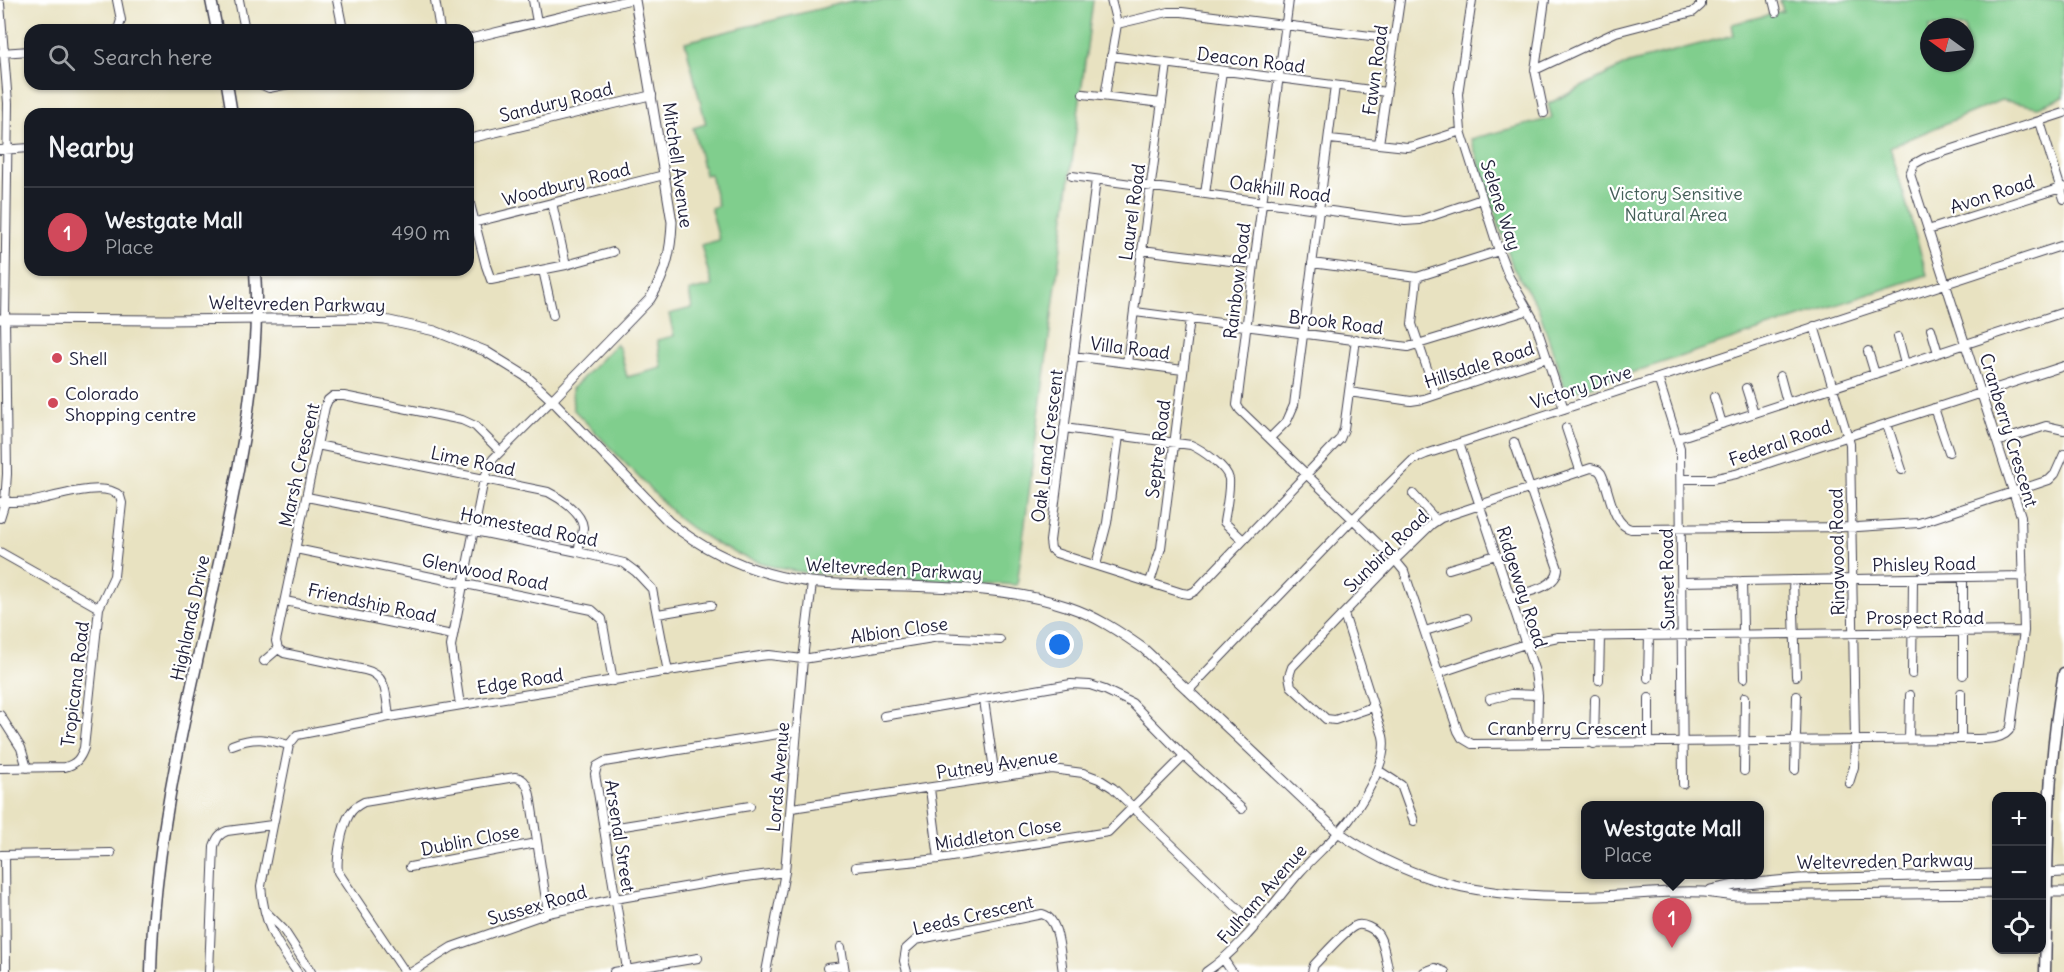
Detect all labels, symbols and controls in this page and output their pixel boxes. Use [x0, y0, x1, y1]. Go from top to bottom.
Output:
north arrow [1920, 18, 1974, 72]
street label: Fawn Road [1357, 23, 1393, 117]
search box [24, 24, 474, 90]
icon: search [45, 41, 78, 74]
street label: Deacon Road [1196, 42, 1307, 78]
text: Search here [93, 43, 212, 71]
street label: Sandury Road [497, 77, 615, 127]
street label: Mitchell Avenue [658, 101, 698, 229]
text: Nearby [48, 131, 134, 164]
street label: Woodbury Road [500, 157, 633, 211]
street label: Selene Way [1476, 157, 1526, 253]
street label: Laurel Road [1114, 162, 1150, 262]
street label: Avon Road [1947, 169, 2037, 218]
street label: Oakhill Road [1228, 170, 1333, 208]
park label: Victory Sensitive Natural Area [1609, 182, 1743, 226]
text: Westgate Mall [105, 206, 243, 234]
text: 1 [64, 220, 71, 245]
text: 490 m [391, 220, 450, 245]
street label: Rainbow Road [1218, 221, 1256, 340]
text: Place [105, 234, 153, 259]
street label: Weltevreden Parkway [208, 291, 386, 317]
street label: Brook Road [1288, 305, 1385, 339]
street label: Villa Road [1089, 332, 1172, 364]
street label: Hillsdale Road [1421, 336, 1537, 394]
place label: Shell [69, 347, 107, 370]
street label: Cranberry Crescent [1975, 350, 2043, 510]
marker: Shell [50, 351, 64, 365]
street label: Victory Drive [1527, 360, 1635, 414]
street label: Oak Land Crescent [1026, 368, 1068, 524]
place label: Colorado Shopping centre [65, 382, 196, 426]
marker: Colorado Shopping centre [46, 396, 60, 410]
street label: Septre Road [1141, 398, 1175, 499]
street label: Marsh Crescent [274, 401, 324, 529]
street label: Federal Road [1726, 415, 1835, 471]
street label: Lime Road [429, 441, 518, 481]
street label: Ringwood Road [1824, 488, 1850, 616]
street label: Homestead Road [458, 502, 600, 552]
street label: Sunbird Road [1339, 505, 1434, 597]
street label: Ridgeway Road [1491, 523, 1553, 651]
street label: Sunset Road [1655, 528, 1679, 630]
street label: Glenwood Road [420, 548, 551, 596]
street label: Phisley Road [1872, 552, 1977, 576]
street label: Highlands Drive [165, 553, 215, 683]
street label: Weltevreden Parkway [805, 553, 983, 585]
street label: Friendship Road [306, 578, 439, 628]
street label: Prospect Road [1866, 606, 1984, 629]
street label: Albion Close [849, 612, 949, 648]
street label: Tropicana Road [56, 620, 94, 748]
your location [1045, 630, 1074, 659]
street label: Edge Road [475, 663, 565, 699]
street label: Cranberry Crescent [1487, 717, 1647, 740]
street label: Lords Avenue [762, 721, 794, 833]
street label: Putney Avenue [935, 744, 1059, 784]
street label: Arsenal Street [600, 778, 640, 894]
map controls [1992, 792, 2046, 954]
button: + [1992, 792, 2046, 846]
popup [1581, 801, 1764, 879]
street label: Middleton Close [933, 813, 1063, 855]
text: Westgate Mall [1604, 814, 1741, 842]
street label: Dublin Close [419, 819, 521, 861]
street label: Fulham Avenue [1212, 839, 1312, 949]
text: Place [1604, 842, 1652, 867]
button: − [1992, 846, 2046, 900]
street label: Weltevreden Parkway [1796, 848, 1974, 874]
street label: Sussex Road [485, 880, 590, 930]
street label: Leeds Crescent [910, 890, 1036, 940]
pin: 1 [1652, 898, 1692, 948]
button: locate [1992, 900, 2046, 954]

